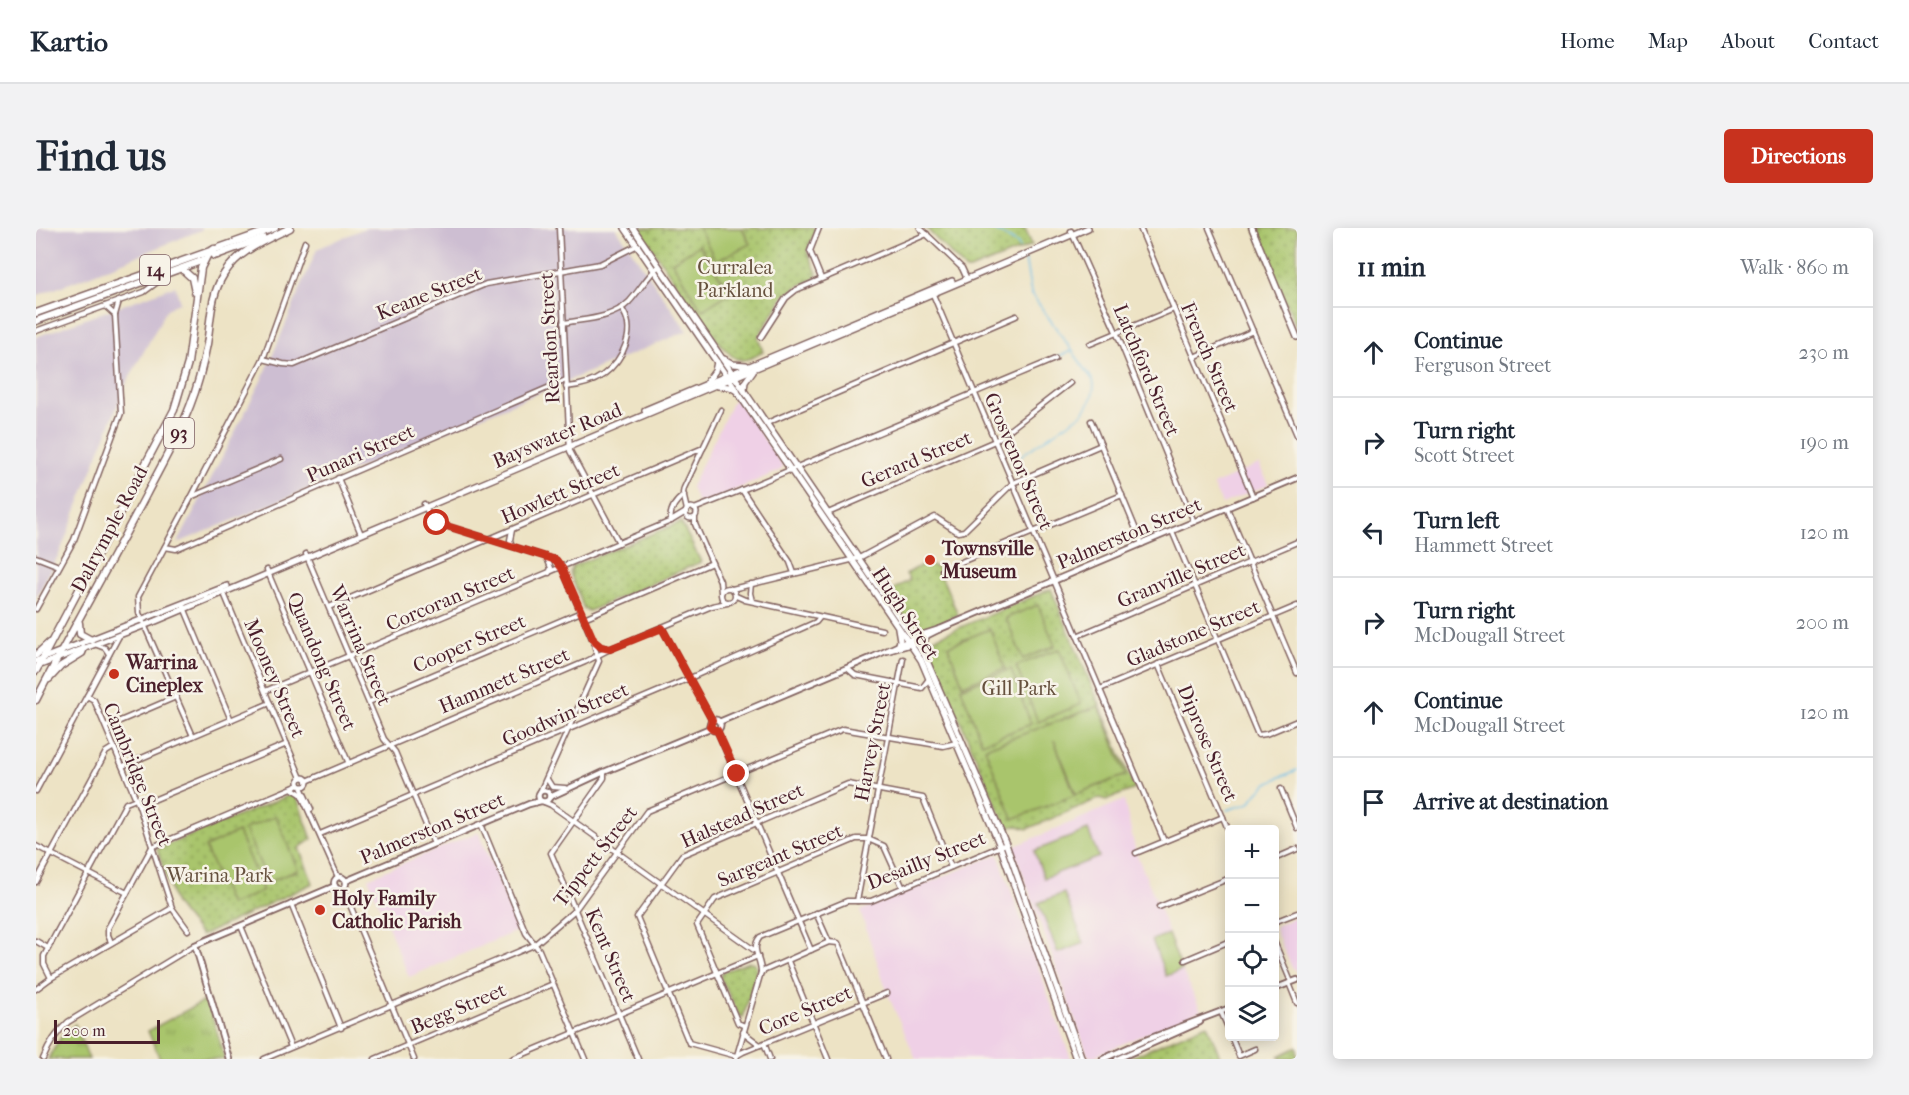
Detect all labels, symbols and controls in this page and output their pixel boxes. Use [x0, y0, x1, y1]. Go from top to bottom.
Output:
text: Kartio [30, 25, 108, 58]
text: Home [1560, 29, 1615, 53]
text: Map [1648, 29, 1688, 53]
text: About [1721, 29, 1775, 53]
text: Contact [1808, 29, 1879, 53]
button: Directions [1724, 129, 1873, 183]
text: Find us [36, 132, 166, 181]
text: 11 min [1357, 252, 1426, 283]
road number: 14 [140, 255, 170, 285]
park label: Curralea Parkland [697, 256, 775, 302]
text: Walk · 860 m [1740, 256, 1849, 279]
street label: Keane Street [373, 262, 485, 325]
street label: Reardon Street [535, 272, 564, 404]
street label: French Street [1176, 299, 1243, 416]
street label: Latchford Street [1108, 301, 1185, 440]
text: Continue [1414, 328, 1503, 354]
icon: ahead [1357, 336, 1390, 369]
text: 230 m [1799, 341, 1849, 364]
text: Ferguson Street [1414, 354, 1551, 377]
street label: Grosvenor Street [979, 389, 1058, 533]
street label: Bayswater Road [489, 397, 626, 473]
road number: 93 [164, 418, 194, 448]
text: Turn right [1414, 418, 1515, 444]
street label: Punari Street [303, 419, 418, 487]
street label: Gerard Street [857, 426, 975, 493]
icon: right [1357, 426, 1390, 459]
text: 190 m [1799, 431, 1849, 454]
text: Scott Street [1414, 444, 1515, 467]
street label: Howlett Street [497, 458, 623, 529]
street label: Dalrymple Road [66, 461, 153, 597]
street label: Palmerston Street [1053, 493, 1205, 574]
text: Turn left [1414, 508, 1500, 534]
route start [423, 509, 449, 535]
icon: left [1357, 516, 1390, 549]
text: 120 m [1800, 521, 1849, 544]
text: Hammett Street [1414, 534, 1553, 557]
place label: Townsville Museum [941, 537, 1034, 583]
street label: Granville Street [1114, 538, 1249, 613]
marker: Townsville Museum [923, 553, 937, 567]
street label: Corcoran Street [383, 561, 518, 636]
street label: Hugh Street [867, 563, 944, 664]
street label: Warrina Street [324, 581, 396, 709]
street label: Quandong Street [282, 589, 361, 734]
street label: Gladstone Street [1123, 595, 1263, 672]
text: Turn right [1414, 598, 1515, 624]
icon: right [1357, 606, 1390, 639]
street label: Cooper Street [409, 609, 529, 678]
text: 200 m [1796, 611, 1849, 634]
street label: Mooney Street [239, 615, 310, 741]
text: McDougall Street [1414, 624, 1565, 647]
street label: Hammett Street [436, 643, 573, 718]
place label: Warrina Cineplex [125, 651, 203, 697]
marker: Warrina Cineplex [107, 667, 121, 681]
park label: Gill Park [981, 677, 1057, 700]
street label: Goodwin Street [499, 678, 632, 751]
street label: Harvey Street [850, 681, 895, 803]
street label: Diprose Street [1173, 681, 1243, 805]
text: Continue [1414, 688, 1503, 714]
icon: ahead [1357, 696, 1390, 729]
street label: Cambridge Street [98, 699, 177, 849]
text: 120 m [1800, 701, 1849, 724]
text: McDougall Street [1414, 714, 1565, 737]
route end [723, 760, 749, 786]
street label: Halstead Street [677, 778, 807, 853]
icon: arrive [1357, 786, 1390, 819]
street label: Palmerston Street [356, 788, 508, 869]
text: Arrive at destination [1414, 789, 1608, 815]
street label: Tippett Street [549, 801, 642, 911]
street label: Sargeant Street [714, 819, 846, 892]
map controls [1225, 825, 1279, 1041]
button: + [1225, 825, 1279, 879]
street label: Desailly Street [863, 826, 989, 895]
park label: Warina Park [166, 864, 274, 887]
button: − [1225, 879, 1279, 933]
place label: Holy Family Catholic Parish [332, 887, 462, 933]
marker: Holy Family Catholic Parish [313, 903, 327, 917]
street label: Kent Street [580, 905, 641, 1006]
button: locate [1225, 933, 1279, 987]
street label: Begg Street [407, 978, 509, 1039]
street label: Core Street [755, 981, 855, 1040]
button: layers [1225, 987, 1279, 1041]
scale bar [54, 1017, 160, 1044]
text: 200 m [63, 1021, 106, 1040]

